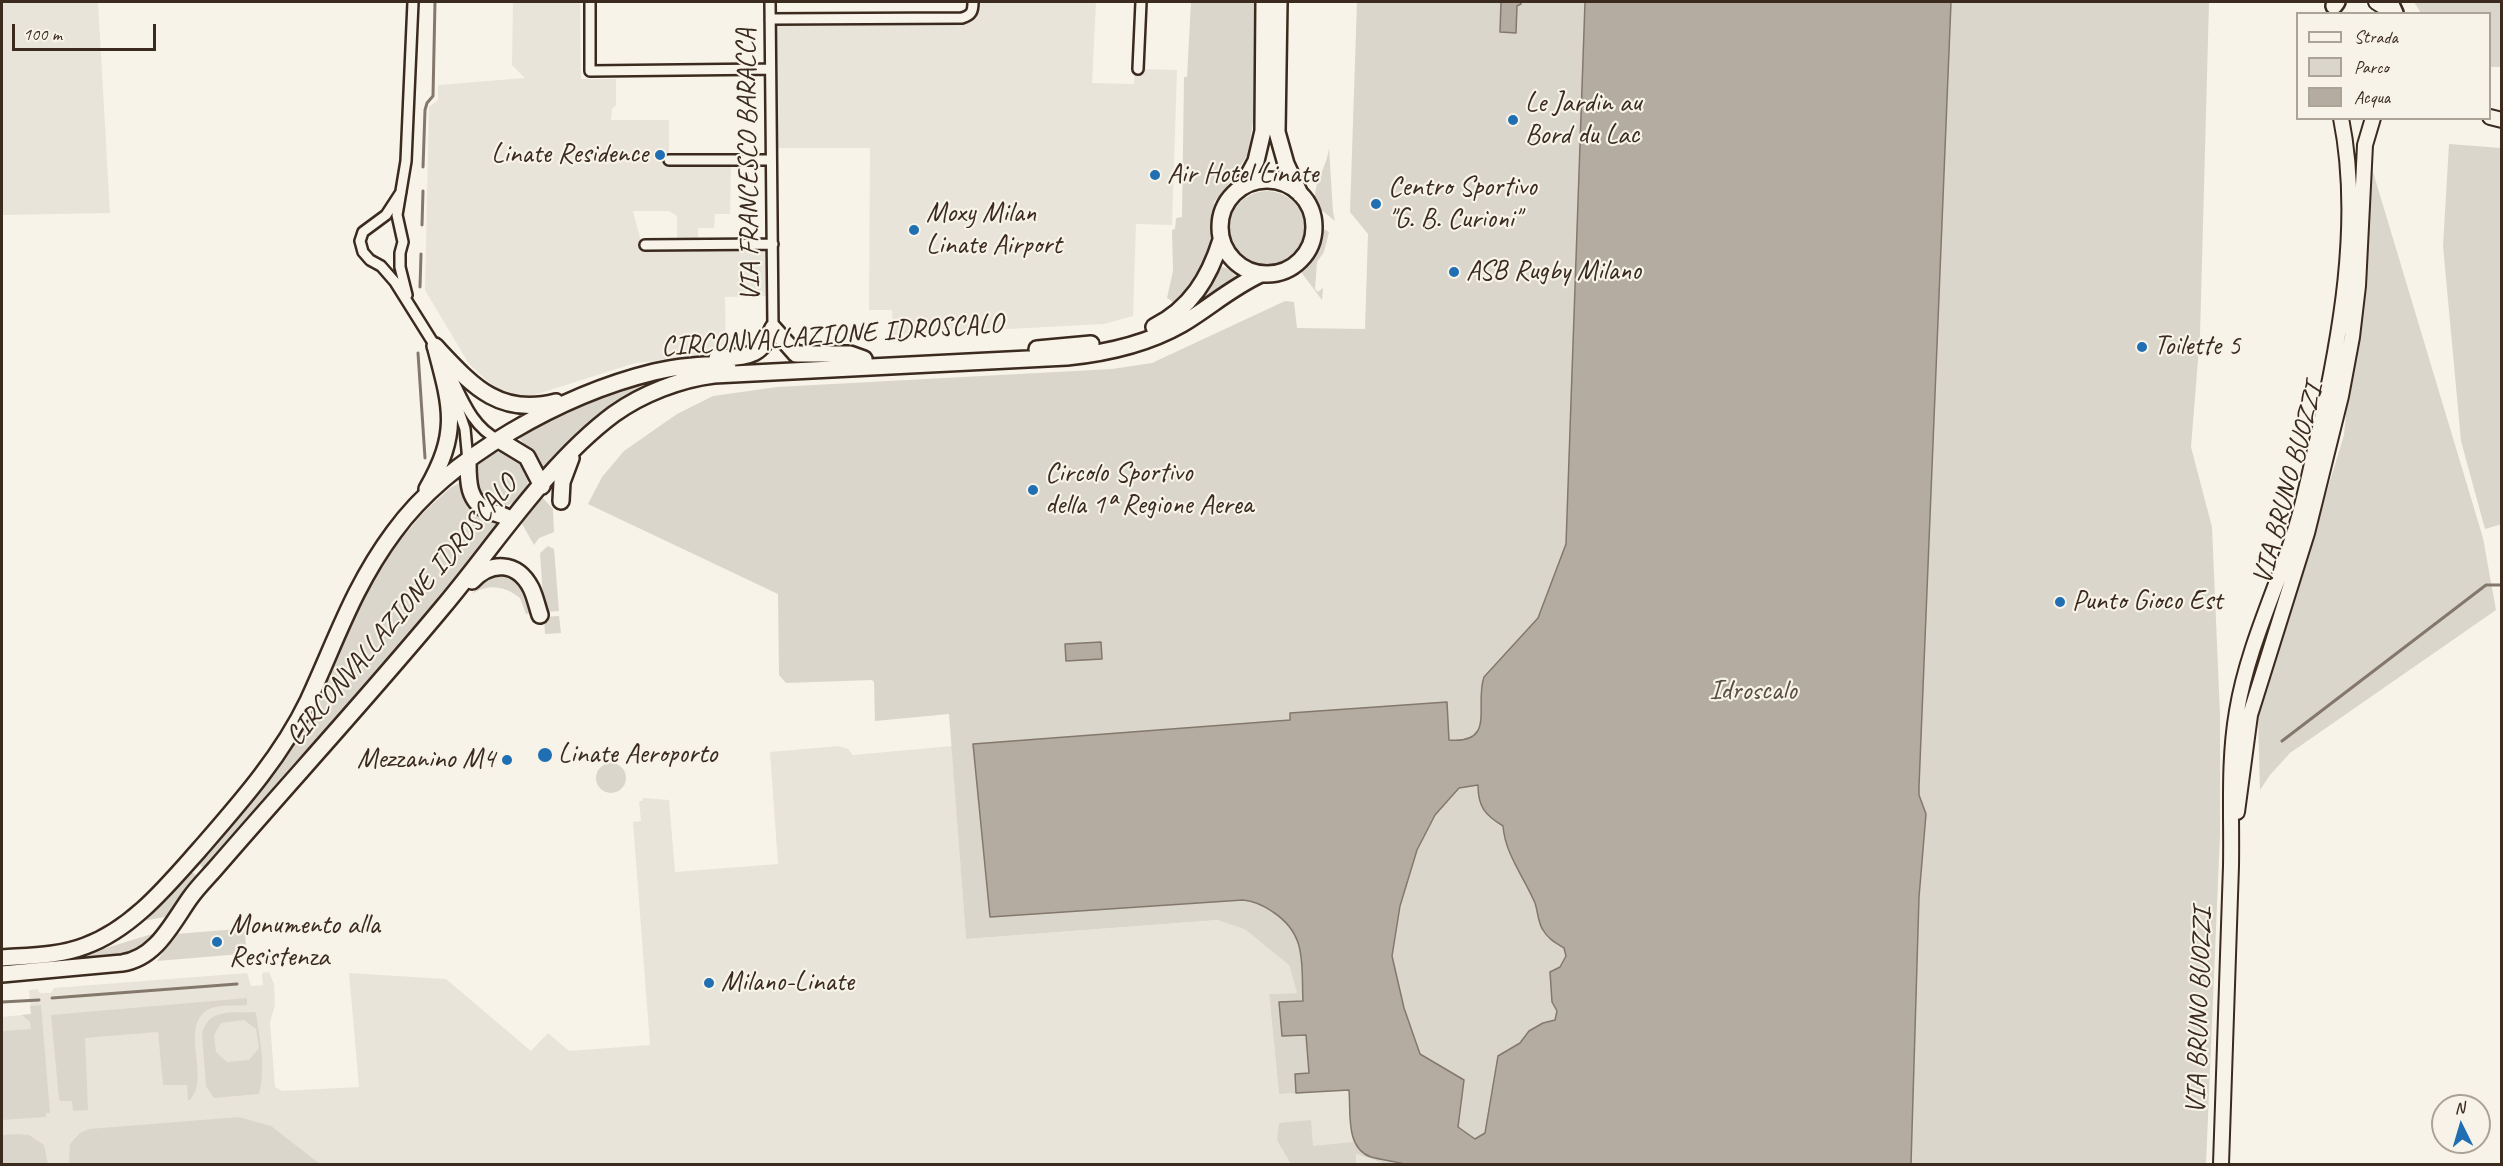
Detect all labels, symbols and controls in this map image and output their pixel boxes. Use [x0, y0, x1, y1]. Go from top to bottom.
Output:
scale bar [15, 12, 159, 50]
legend [2296, 12, 2491, 120]
text: 100 m [23, 23, 62, 45]
text: Strada [2354, 26, 2398, 48]
street label: VIA FRANCESCO BARACCA [730, 28, 768, 302]
text: Parco [2354, 56, 2389, 78]
text: Acqua [2354, 86, 2390, 108]
place label: Le Jardin au Bord du Lac [1525, 87, 1642, 153]
marker: Le Jardin au Bord du Lac [1506, 113, 1520, 127]
place label: Linate Residence [491, 138, 648, 172]
marker: Linate Residence [653, 148, 667, 162]
place label: Air Hotel Linate [1167, 158, 1318, 192]
marker: Air Hotel Linate [1148, 168, 1162, 182]
place label: Centro Sportivo "G. B. Curioni" [1388, 171, 1537, 237]
place label: Moxy Milan Linate Airport [926, 197, 1062, 263]
marker: Centro Sportivo "G. B. Curioni" [1369, 197, 1383, 211]
marker: Moxy Milan Linate Airport [907, 223, 921, 237]
place label: ASB Rugby Milano [1466, 255, 1641, 289]
marker: ASB Rugby Milano [1447, 265, 1461, 279]
street label: CIRCONVALLAZIONE IDROSCALO [660, 307, 1004, 365]
place label: Toilette 5 [2154, 330, 2240, 364]
marker: Toilette 5 [2135, 340, 2149, 354]
street label: VIA BRUNO BUOZZI [2246, 380, 2332, 588]
place label: Circolo Sportivo della 1ª Regione Aerea [1045, 457, 1253, 523]
street label: CIRCONVALLAZIONE IDROSCALO [279, 469, 525, 753]
marker: Circolo Sportivo della 1ª Regione Aerea [1026, 483, 1040, 497]
place label: Punto Gioco Est [2072, 585, 2222, 619]
marker: Punto Gioco Est [2053, 595, 2067, 609]
park label: Idroscalo [1709, 675, 1797, 709]
place label: Linate Aeroporto [558, 738, 717, 772]
place label: Mezzanino M4 [357, 743, 495, 777]
marker: Linate Aeroporto [536, 746, 554, 764]
marker: Mezzanino M4 [500, 753, 514, 767]
street label: VIA BRUNO BUOZZI [2180, 907, 2220, 1115]
place label: Monumento alla Resistenza [229, 909, 380, 975]
marker: Monumento alla Resistenza [210, 935, 224, 949]
place label: Milano-Linate [721, 966, 854, 1000]
marker: Milano-Linate [702, 976, 716, 990]
north arrow [2431, 1094, 2491, 1154]
text: N [2454, 1098, 2465, 1118]

